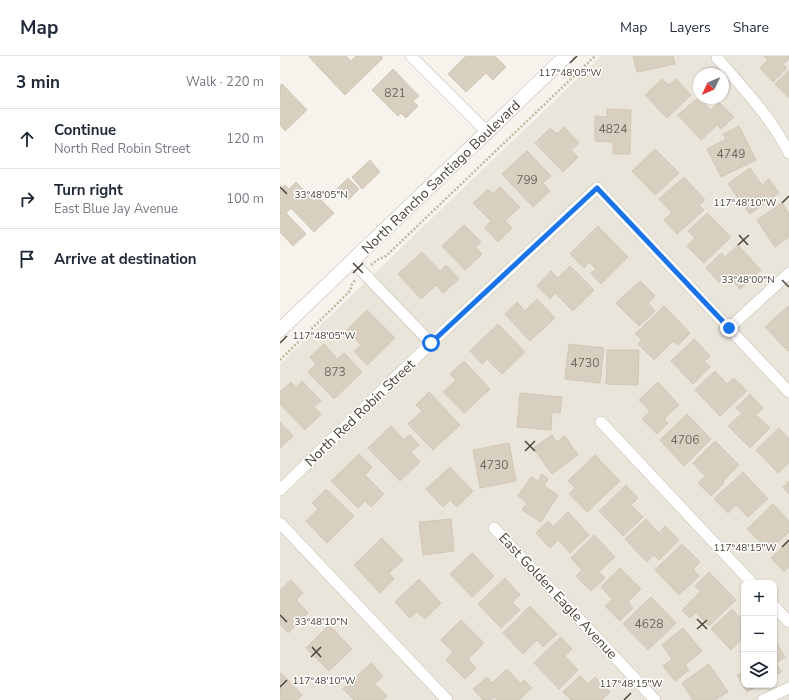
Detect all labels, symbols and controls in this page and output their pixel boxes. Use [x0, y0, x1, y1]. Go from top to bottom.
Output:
text: Map [20, 15, 58, 41]
text: Map [620, 18, 647, 37]
text: Layers [669, 18, 711, 37]
text: Share [733, 18, 769, 37]
text: 117°48'05"W [539, 66, 601, 80]
north arrow [693, 68, 729, 104]
text: 3 min [16, 71, 60, 94]
text: Walk · 220 m [186, 73, 264, 91]
house number: 821 [384, 85, 406, 101]
street label: North Rancho Santiago Boulevard [358, 96, 524, 258]
text: Continue [54, 120, 116, 140]
house number: 4824 [599, 121, 627, 137]
icon: ahead [16, 128, 38, 150]
text: 120 m [226, 130, 264, 148]
text: North Red Robin Street [54, 140, 190, 158]
house number: 4749 [717, 146, 745, 162]
house number: 799 [516, 172, 538, 188]
text: Turn right [54, 180, 123, 200]
icon: right [16, 188, 38, 210]
text: 33°48'05"N [294, 188, 348, 202]
text: 100 m [226, 190, 264, 208]
text: 117°48'10"W [714, 196, 776, 210]
text: East Blue Jay Avenue [54, 200, 178, 218]
icon: arrive [16, 248, 38, 270]
text: Arrive at destination [54, 249, 197, 269]
text: 33°48'00"N [721, 273, 775, 287]
route end [720, 319, 738, 337]
text: 117°48'05"W [293, 329, 355, 343]
route start [422, 334, 440, 352]
street label: North Red Robin Street [301, 355, 419, 471]
house number: 4730 [571, 355, 599, 371]
house number: 873 [324, 364, 346, 380]
house number: 4706 [671, 432, 699, 448]
house number: 4730 [480, 457, 508, 473]
street label: East Golden Eagle Avenue [494, 529, 622, 663]
text: 117°48'15"W [714, 541, 776, 555]
map controls [741, 580, 777, 688]
button: + [741, 580, 777, 616]
text: 33°48'10"N [294, 615, 348, 629]
house number: 4628 [635, 616, 663, 632]
button: − [741, 616, 777, 652]
button: layers [741, 652, 777, 688]
text: 117°48'10"W [293, 674, 355, 688]
text: 117°48'15"W [600, 677, 662, 691]

